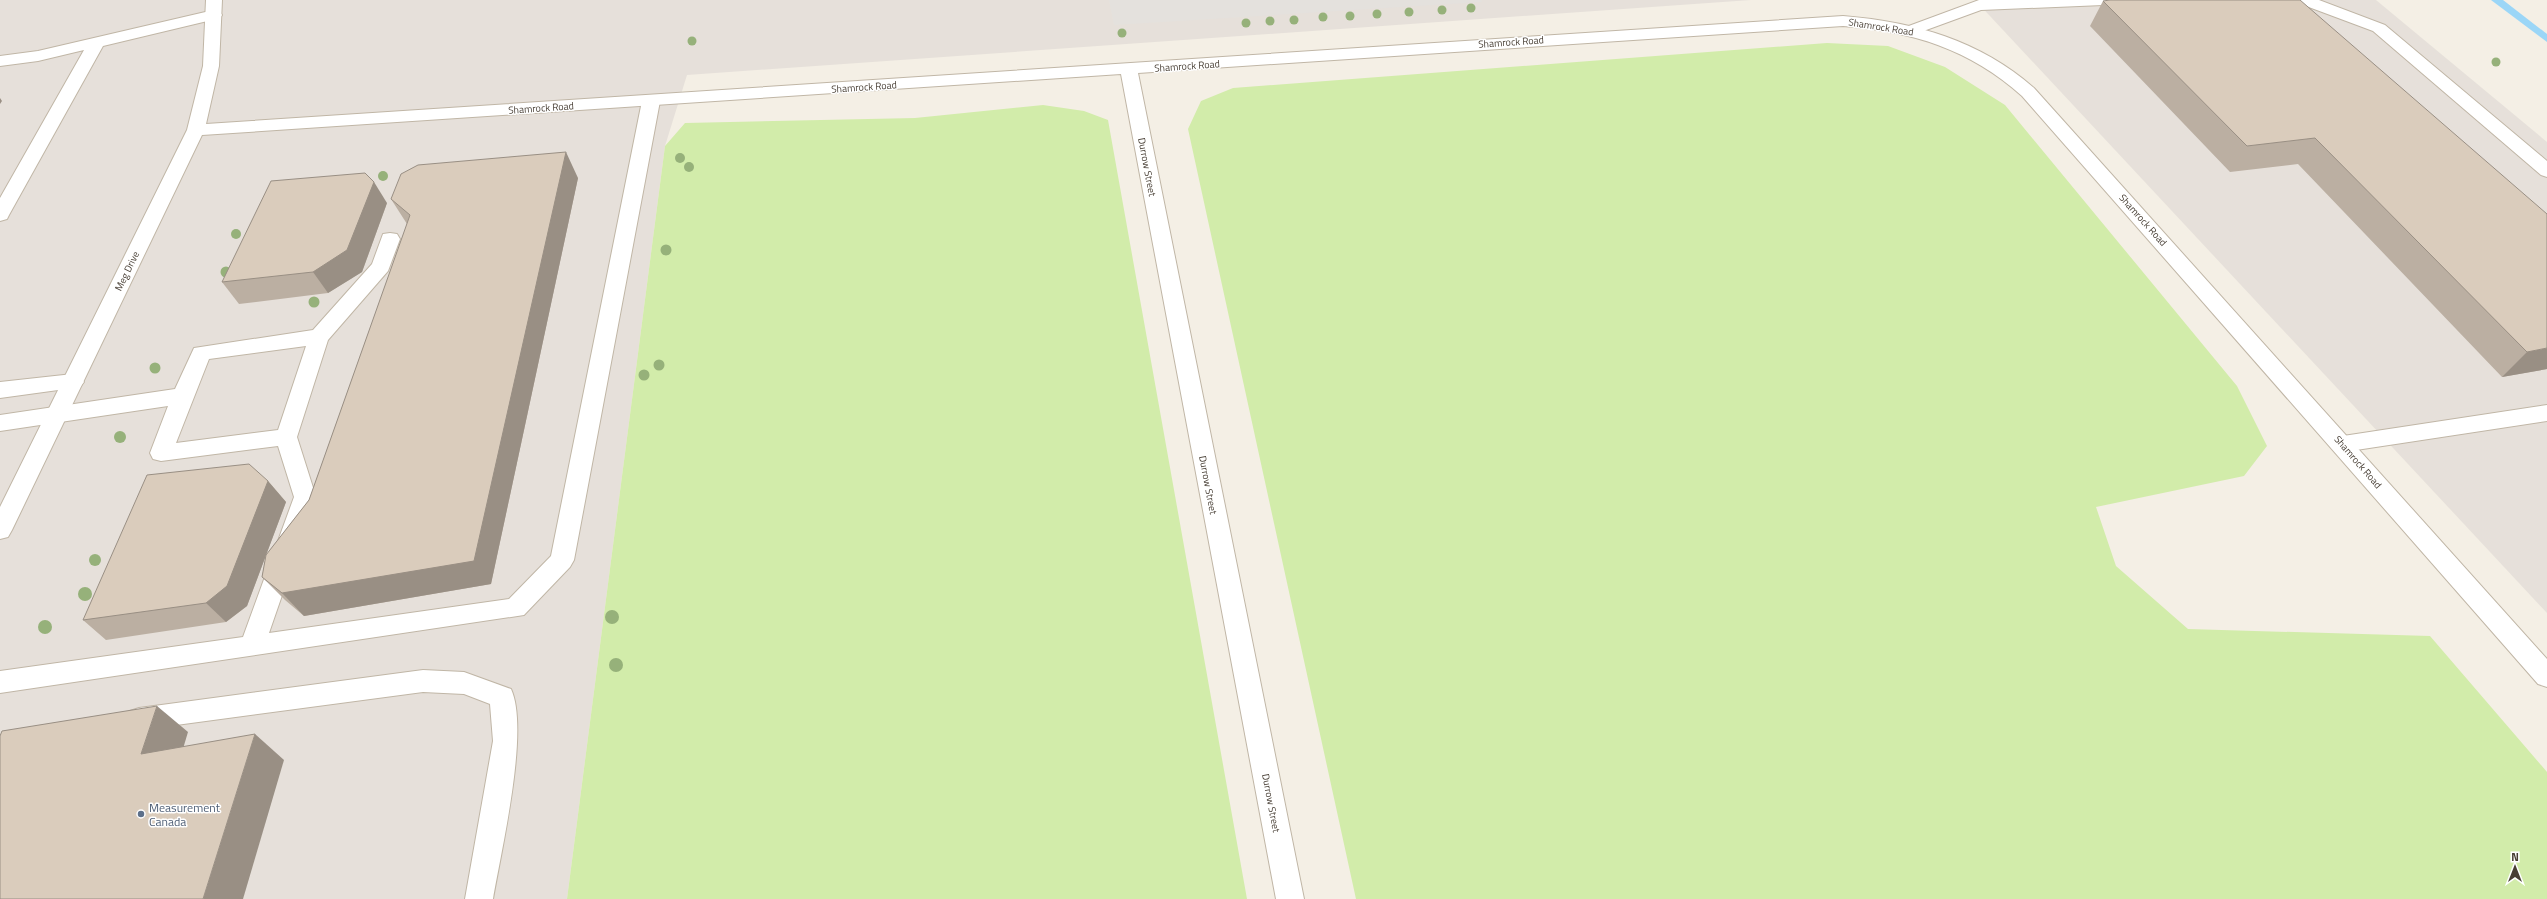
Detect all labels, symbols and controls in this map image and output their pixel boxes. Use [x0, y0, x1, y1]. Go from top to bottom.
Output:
street label: Shamrock Road [1847, 14, 1915, 40]
street label: Shamrock Road [1478, 32, 1544, 52]
street label: Shamrock Road [1154, 56, 1220, 76]
street label: Shamrock Road [831, 77, 897, 97]
street label: Shamrock Road [508, 98, 574, 118]
street label: Durrow Street [1134, 136, 1160, 198]
street label: Shamrock Road [2115, 191, 2171, 249]
street label: Meg Drive [111, 249, 143, 293]
street label: Shamrock Road [2331, 432, 2385, 492]
street label: Durrow Street [1195, 454, 1221, 516]
street label: Durrow Street [1258, 772, 1284, 834]
place label: Measurement Canada [149, 798, 221, 831]
marker: Measurement Canada [136, 809, 146, 819]
north arrow [2495, 847, 2535, 887]
text: N [2511, 849, 2519, 865]

